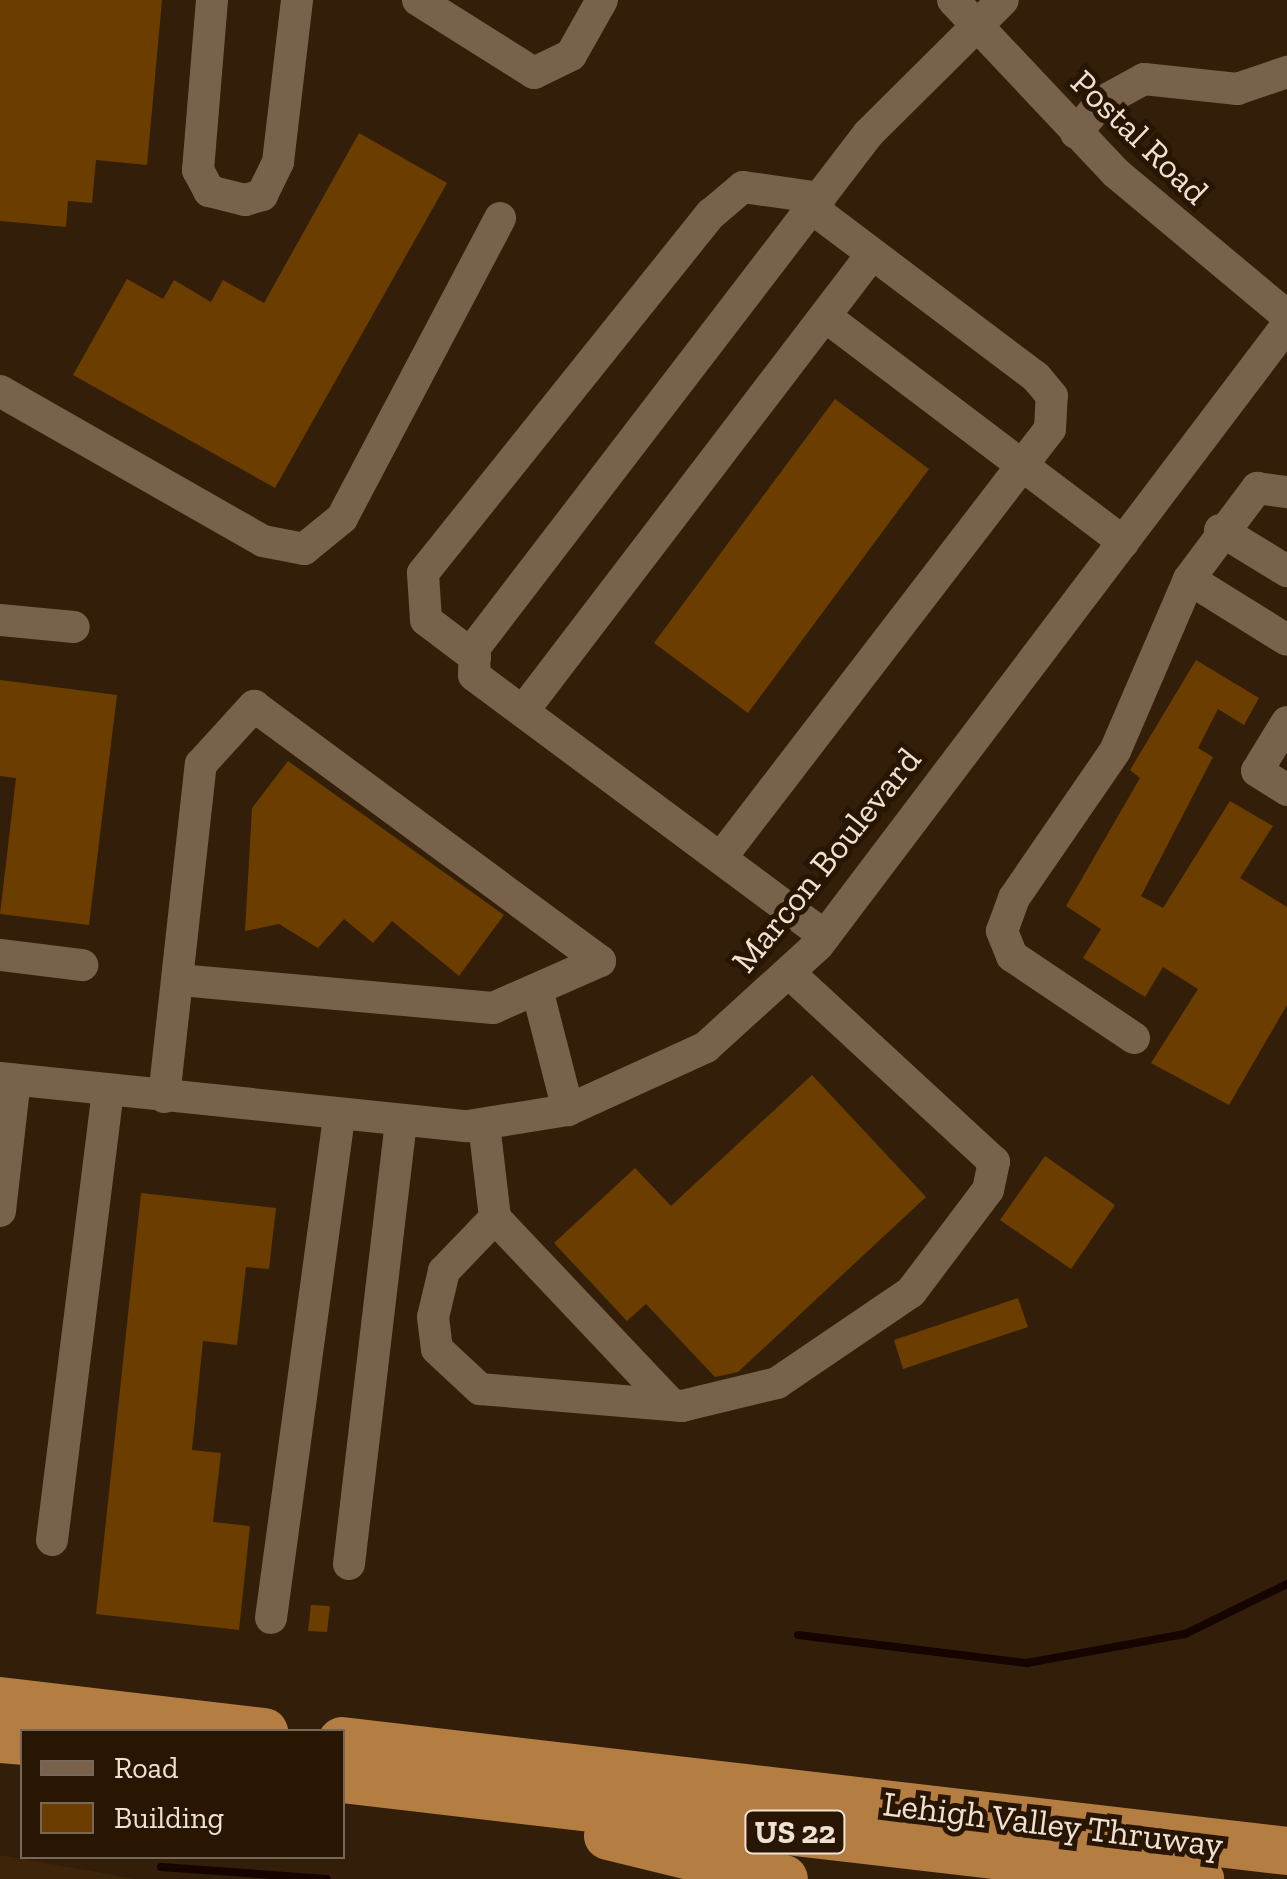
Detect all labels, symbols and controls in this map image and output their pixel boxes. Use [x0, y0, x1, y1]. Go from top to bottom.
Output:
street label: Postal Road [1062, 61, 1218, 213]
street label: Marcon Boulevard [723, 739, 929, 981]
legend [20, 1729, 345, 1859]
text: Road [114, 1750, 179, 1786]
street label: Lehigh Valley Thruway [879, 1782, 1227, 1866]
text: Building [114, 1800, 224, 1836]
road number: US 22 [742, 1805, 848, 1859]

